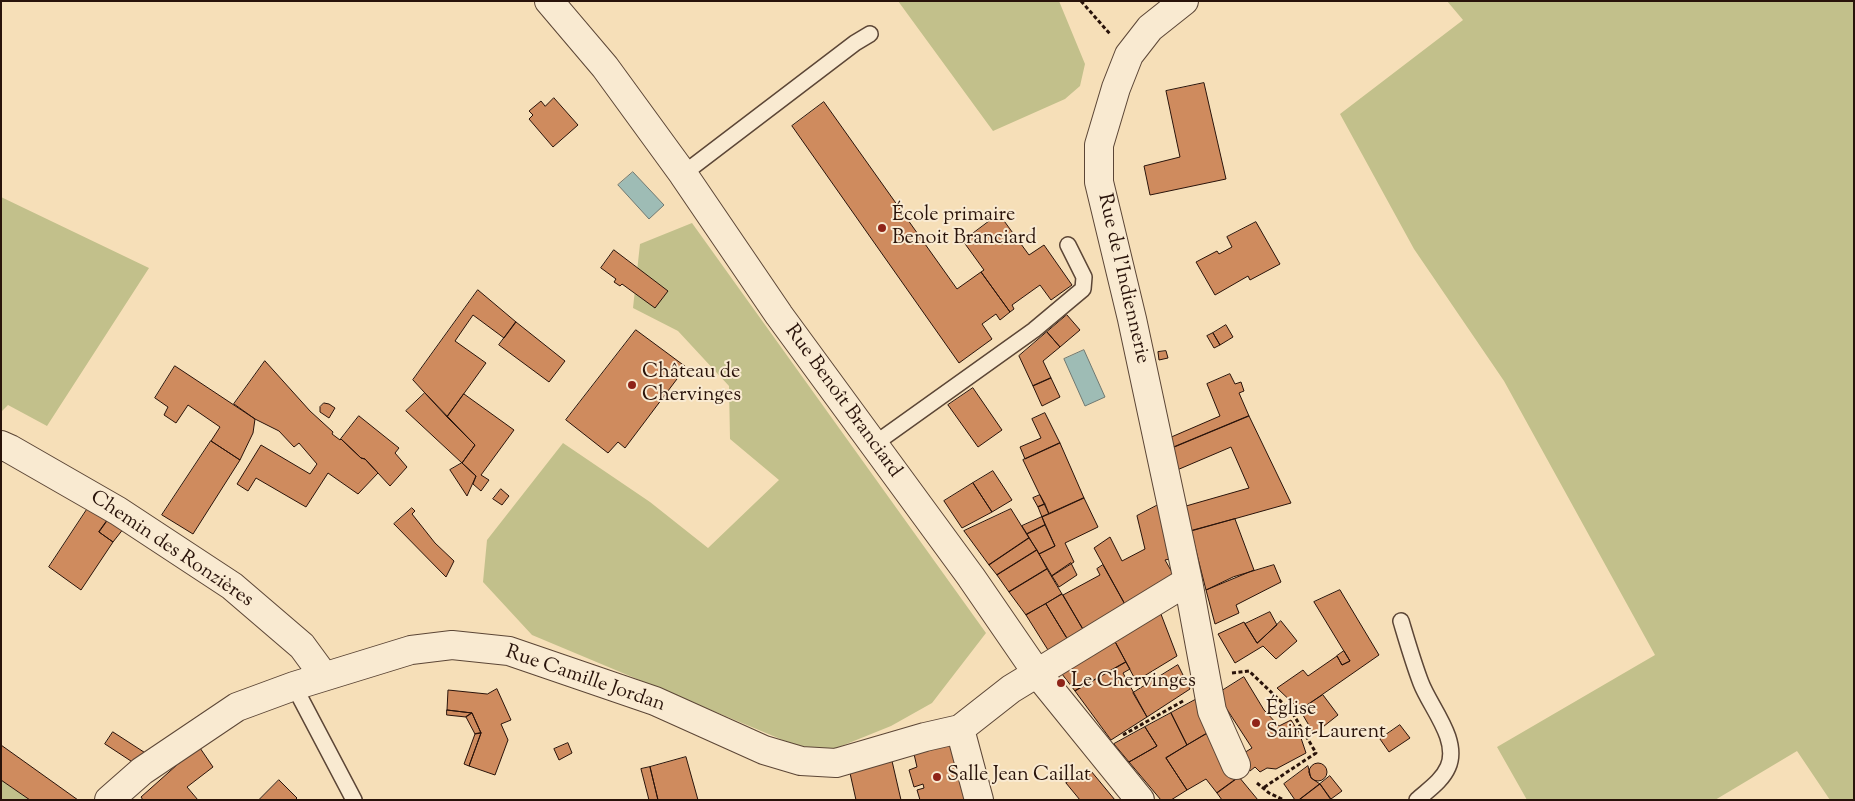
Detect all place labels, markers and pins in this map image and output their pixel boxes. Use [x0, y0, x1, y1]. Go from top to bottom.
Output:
place label: École primaire Benoit Branciard [892, 205, 1037, 252]
marker: École primaire Benoit Branciard [876, 222, 888, 234]
place label: Château de Chervinges [642, 362, 741, 409]
marker: Château de Chervinges [626, 379, 638, 391]
place label: Le Chervinges [1071, 671, 1196, 695]
marker: Le Chervinges [1055, 677, 1067, 689]
place label: Église Saint-Laurent [1266, 699, 1386, 746]
marker: Église Saint-Laurent [1250, 717, 1262, 729]
place label: Salle Jean Caillat [947, 765, 1091, 789]
marker: Salle Jean Caillat [931, 771, 943, 783]

